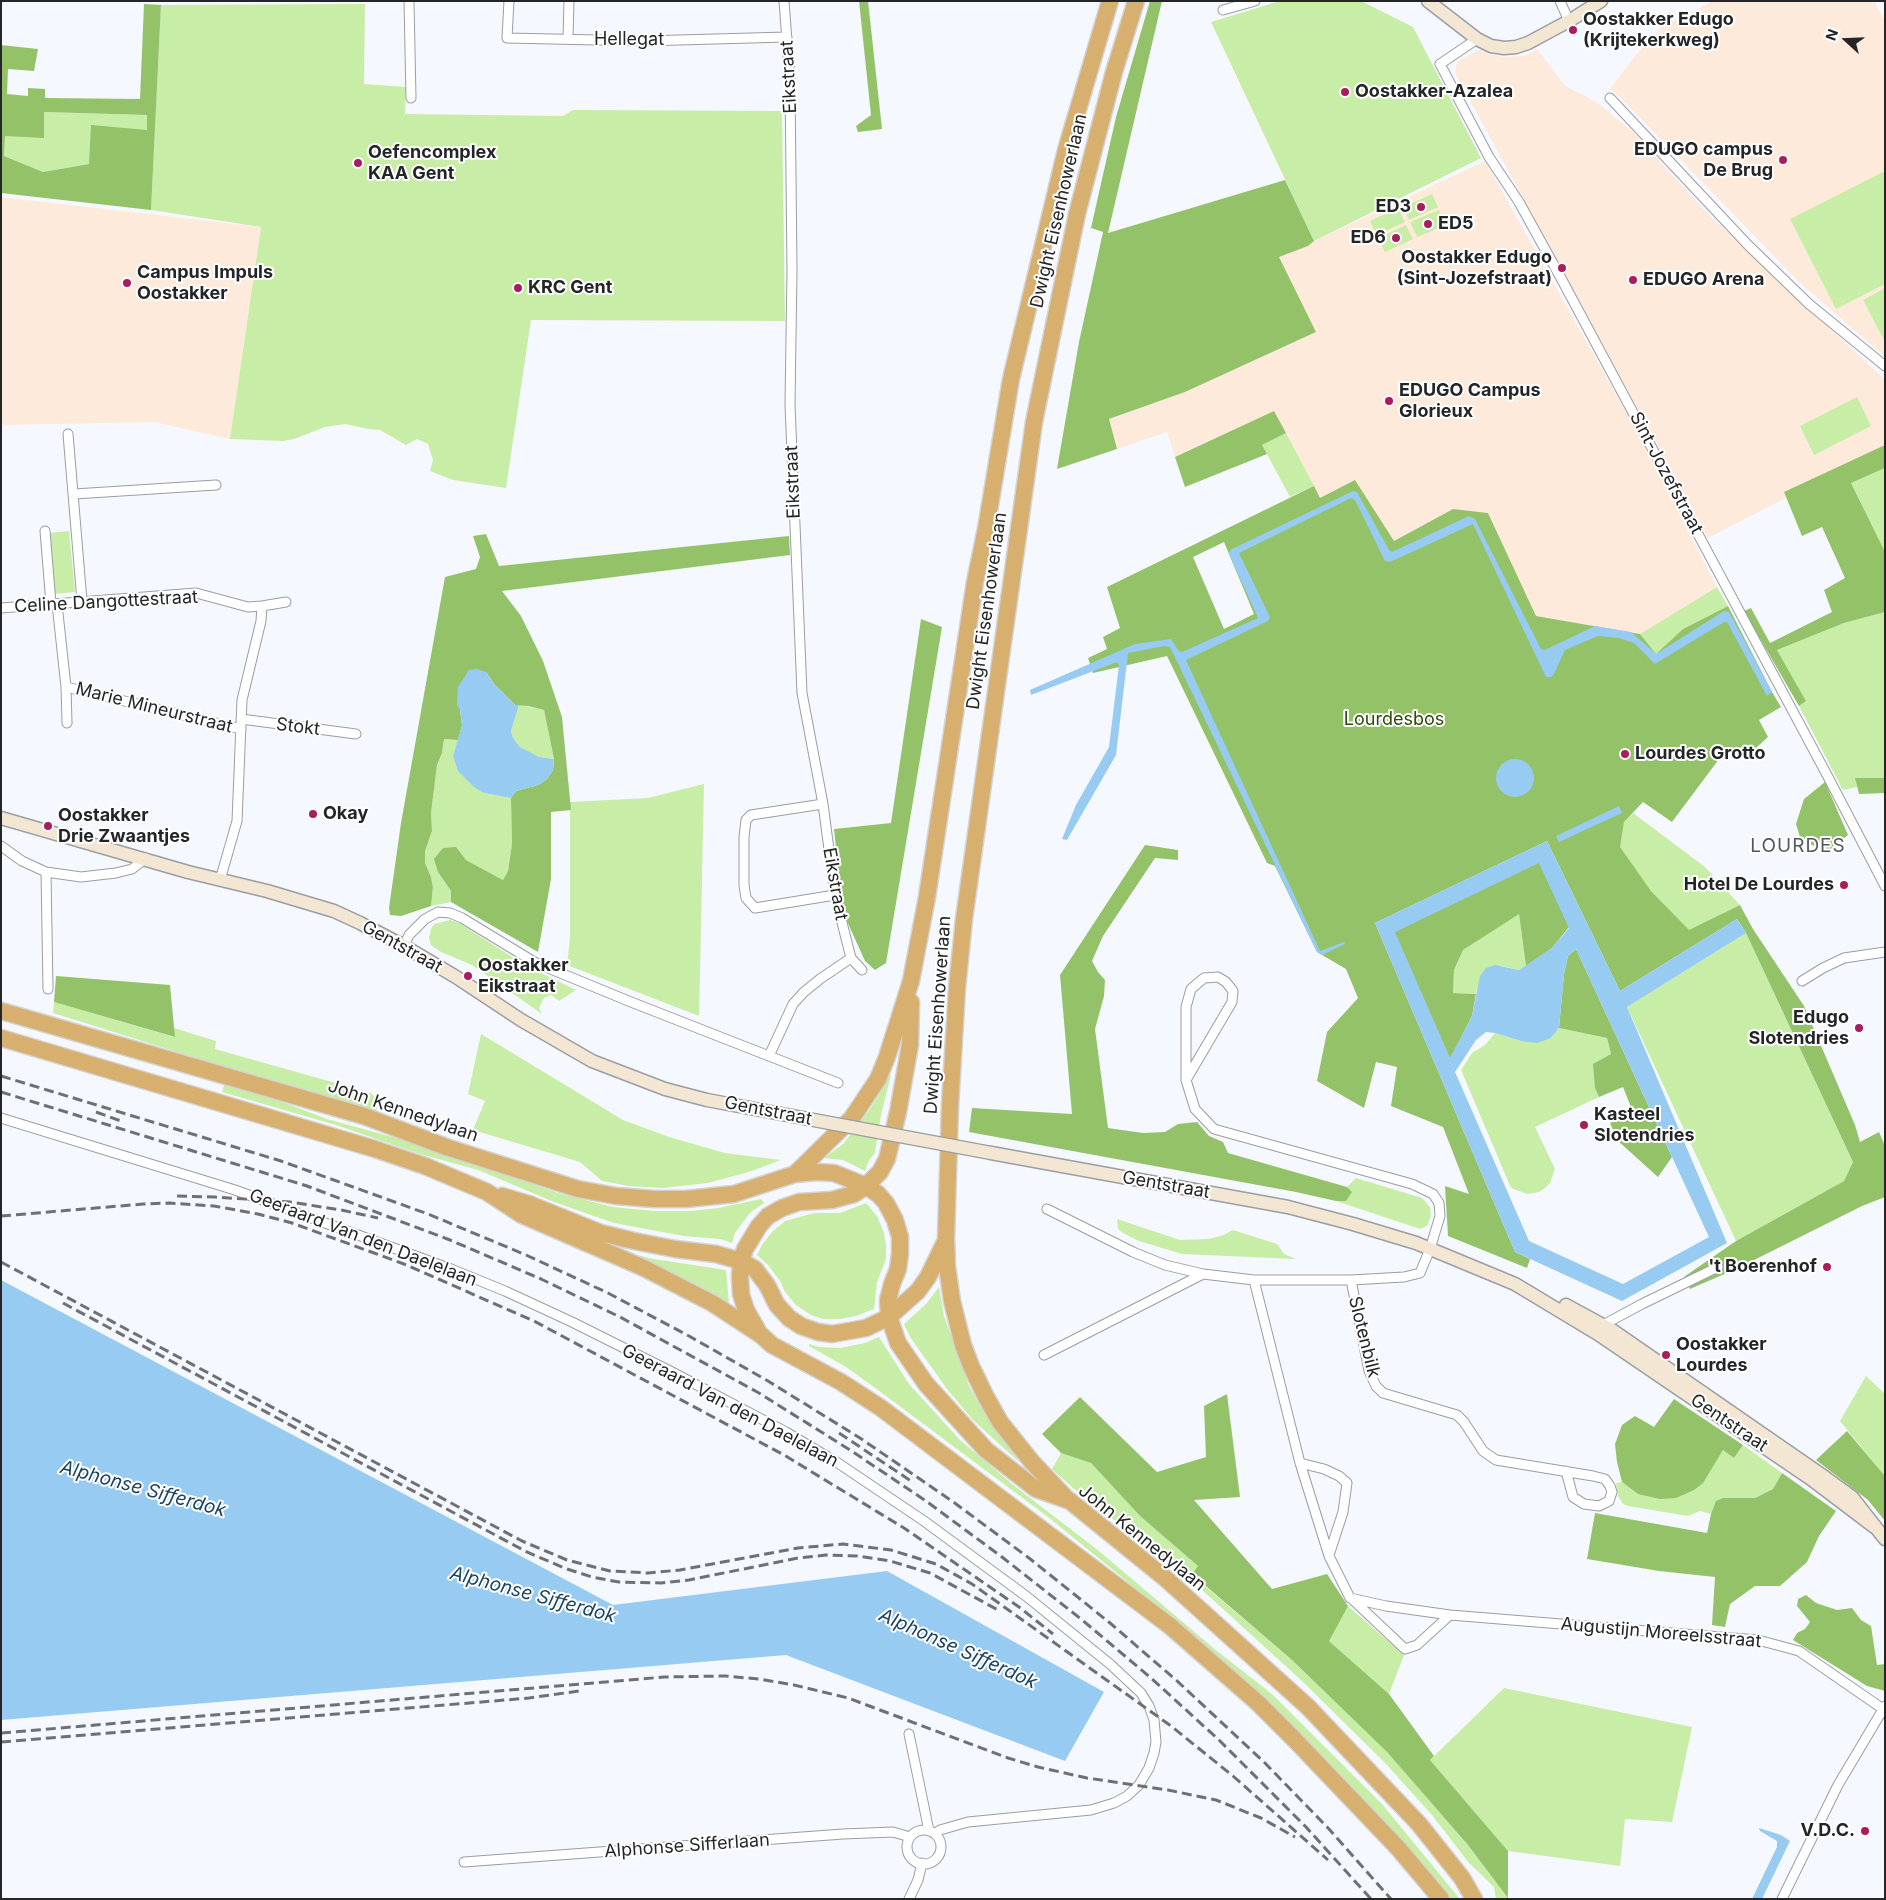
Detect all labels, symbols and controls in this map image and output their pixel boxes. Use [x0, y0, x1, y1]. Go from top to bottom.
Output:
place label: Oostakker Edugo (Krijtekerkweg) [1583, 9, 1734, 52]
north arrow [1821, 15, 1871, 65]
marker: Oostakker Edugo (Krijtekerkweg) [1567, 24, 1579, 36]
text: N [1822, 27, 1841, 43]
street label: Hellegat [594, 29, 664, 51]
street label: Eikstraat [776, 40, 802, 114]
place label: Oostakker-Azalea [1355, 81, 1513, 103]
marker: Oostakker-Azalea [1339, 86, 1351, 98]
street label: Dwight Eisenhowerlaan [1026, 112, 1092, 310]
place label: EDUGO campus De Brug [1634, 139, 1773, 182]
place label: Oefencomplex KAA Gent [368, 142, 496, 184]
marker: EDUGO campus De Brug [1777, 154, 1789, 166]
marker: Oefencomplex KAA Gent [352, 157, 364, 169]
place label: ED3 [1375, 196, 1411, 218]
marker: ED3 [1415, 201, 1427, 213]
place label: ED5 [1438, 213, 1473, 235]
marker: ED5 [1422, 218, 1434, 230]
place label: ED6 [1350, 227, 1386, 249]
marker: ED6 [1390, 232, 1402, 244]
place label: Oostakker Edugo (Sint-Jozefstraat) [1397, 247, 1552, 290]
place label: Campus Impuls Oostakker [137, 262, 273, 304]
marker: Oostakker Edugo (Sint-Jozefstraat) [1556, 262, 1568, 274]
place label: EDUGO Arena [1643, 269, 1764, 291]
marker: EDUGO Arena [1627, 274, 1639, 286]
marker: Campus Impuls Oostakker [121, 277, 133, 289]
place label: KRC Gent [528, 277, 612, 299]
marker: KRC Gent [512, 282, 524, 294]
place label: EDUGO Campus Glorieux [1399, 380, 1541, 422]
marker: EDUGO Campus Glorieux [1383, 395, 1395, 407]
street label: Sint-Jozefstraat [1625, 408, 1707, 538]
street label: Eikstraat [781, 445, 805, 519]
street label: Dwight Eisenhowerlaan [962, 511, 1012, 711]
street label: Celine Dangottestraat [14, 586, 198, 618]
street label: Marie Mineurstraat [73, 678, 235, 738]
park label: Lourdesbos [1344, 709, 1444, 731]
street label: Stokt [275, 714, 321, 740]
place label: Lourdes Grotto [1635, 743, 1766, 765]
marker: Lourdes Grotto [1619, 748, 1631, 760]
place label: Okay [323, 803, 368, 825]
place label: Oostakker Drie Zwaantjes [58, 805, 190, 848]
marker: Okay [307, 808, 319, 820]
marker: Oostakker Drie Zwaantjes [42, 820, 54, 832]
district label: LOURDES [1749, 835, 1847, 857]
street label: Eikstraat [818, 846, 852, 922]
place label: Hotel De Lourdes [1684, 874, 1834, 896]
marker: Hotel De Lourdes [1838, 879, 1850, 891]
street label: Dwight Eisenhowerlaan [920, 915, 956, 1115]
street label: Gentstraat [358, 916, 446, 978]
place label: Oostakker Eikstraat [478, 955, 569, 998]
marker: Oostakker Eikstraat [462, 970, 474, 982]
place label: Edugo Slotendries [1748, 1007, 1849, 1050]
marker: Edugo Slotendries [1853, 1022, 1865, 1034]
street label: John Kennedylaan [325, 1075, 481, 1147]
street label: Gentstraat [722, 1092, 814, 1130]
place label: Kasteel Slotendries [1594, 1104, 1695, 1146]
marker: Kasteel Slotendries [1578, 1119, 1590, 1131]
street label: Gentstraat [1121, 1167, 1211, 1203]
street label: Geeraard Van den Daelelaan [246, 1185, 480, 1291]
place label: 't Boerenhof [1708, 1256, 1817, 1278]
marker: 't Boerenhof [1821, 1261, 1833, 1273]
street label: Slotenbilk [1343, 1294, 1385, 1380]
place label: Oostakker Lourdes [1676, 1334, 1767, 1376]
street label: Geeraard Van den Daelelaan [618, 1340, 842, 1472]
marker: Oostakker Lourdes [1660, 1349, 1672, 1361]
street label: Gentstraat [1686, 1389, 1772, 1457]
water label: Alphonse Sifferdok [58, 1456, 228, 1522]
street label: John Kennedylaan [1074, 1480, 1210, 1596]
water label: Alphonse Sifferdok [448, 1562, 618, 1628]
water label: Alphonse Sifferdok [876, 1604, 1040, 1694]
street label: Augustijn Moreelsstraat [1560, 1613, 1762, 1653]
place label: V.D.C. [1801, 1820, 1855, 1842]
marker: V.D.C. [1859, 1825, 1871, 1837]
street label: Alphonse Sifferlaan [604, 1829, 770, 1863]

